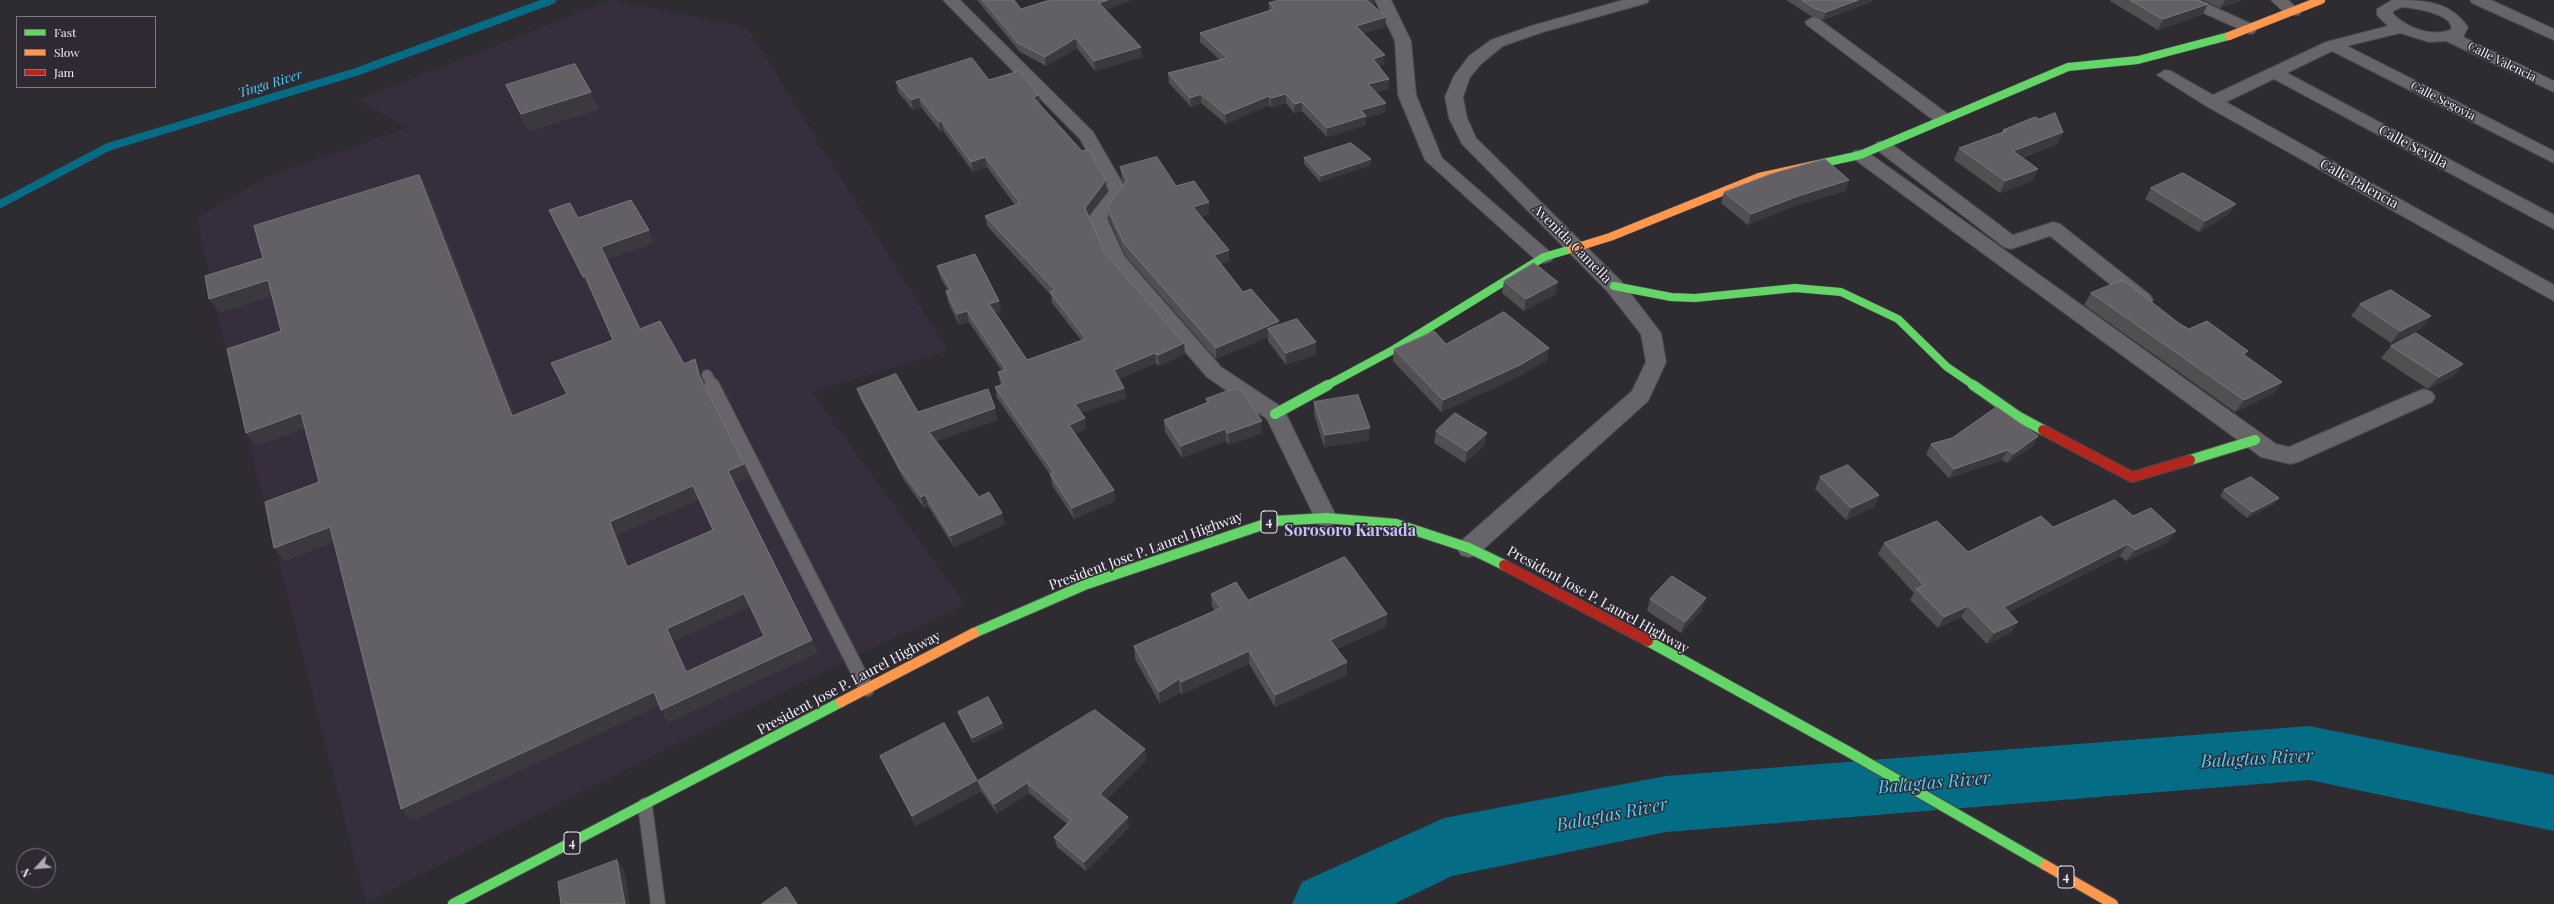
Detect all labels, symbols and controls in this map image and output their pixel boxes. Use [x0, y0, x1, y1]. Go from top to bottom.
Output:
legend [16, 16, 156, 88]
text: Fast [54, 24, 76, 40]
street label: Calle Valencia [2465, 39, 2539, 85]
text: Slow [54, 44, 80, 60]
text: Jam [54, 64, 74, 80]
water label: Tinga River [236, 67, 304, 101]
street label: Calle Segovia [2408, 79, 2478, 123]
street label: Calle Sevilla [2376, 122, 2450, 172]
street label: Calle Palencia [2317, 155, 2401, 213]
street label: Avenida Camella [1529, 201, 1615, 287]
street label: President Jose P. Laurel Highway [1047, 508, 1245, 594]
road number: 4 [1261, 511, 1277, 533]
district label: Sorosoro Karsada [1284, 521, 1416, 541]
street label: President Jose P. Laurel Highway [1504, 543, 1692, 657]
street label: President Jose P. Laurel Highway [754, 627, 944, 739]
water label: Balagtas River [2200, 745, 2314, 773]
water label: Balagtas River [1877, 767, 1991, 799]
water label: Balagtas River [1555, 794, 1669, 836]
road number: 4 [564, 832, 580, 854]
north arrow [16, 848, 56, 888]
text: N [17, 866, 34, 880]
road number: 4 [2058, 866, 2074, 888]

